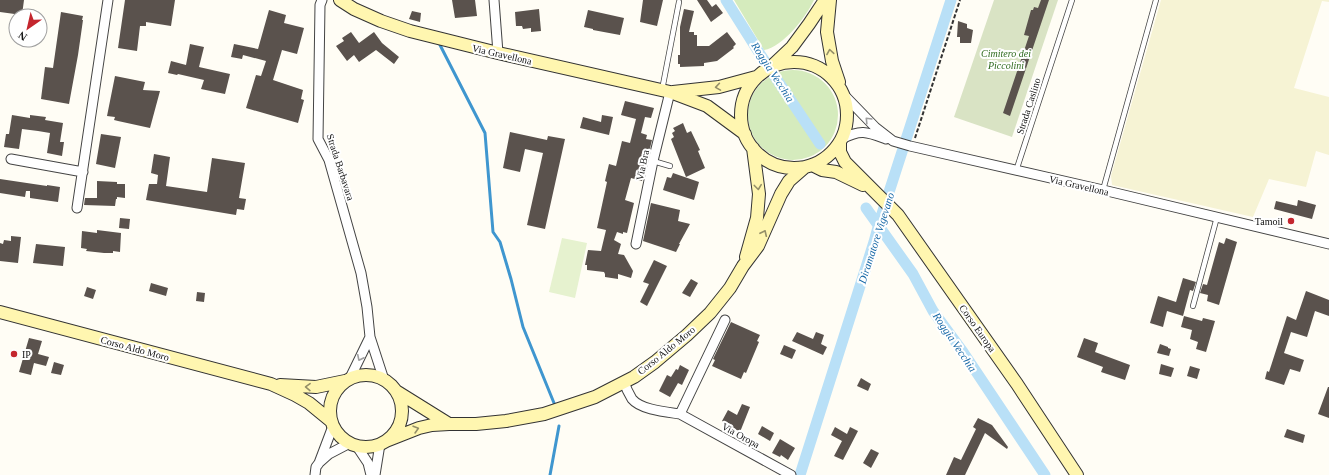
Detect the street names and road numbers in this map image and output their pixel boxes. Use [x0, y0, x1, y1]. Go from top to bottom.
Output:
street label: Via Gravellona [471, 42, 533, 67]
street label: Strada Caslino [1014, 77, 1043, 136]
street label: Strada Barbavara [325, 133, 357, 202]
street label: Via Bra [634, 148, 651, 181]
street label: Via Gravellona [1048, 173, 1110, 198]
street label: Corso Europa [957, 302, 998, 355]
street label: Corso Aldo Moro [635, 324, 697, 377]
street label: Corso Aldo Moro [99, 334, 170, 363]
street label: Via Oropa [720, 421, 762, 451]

